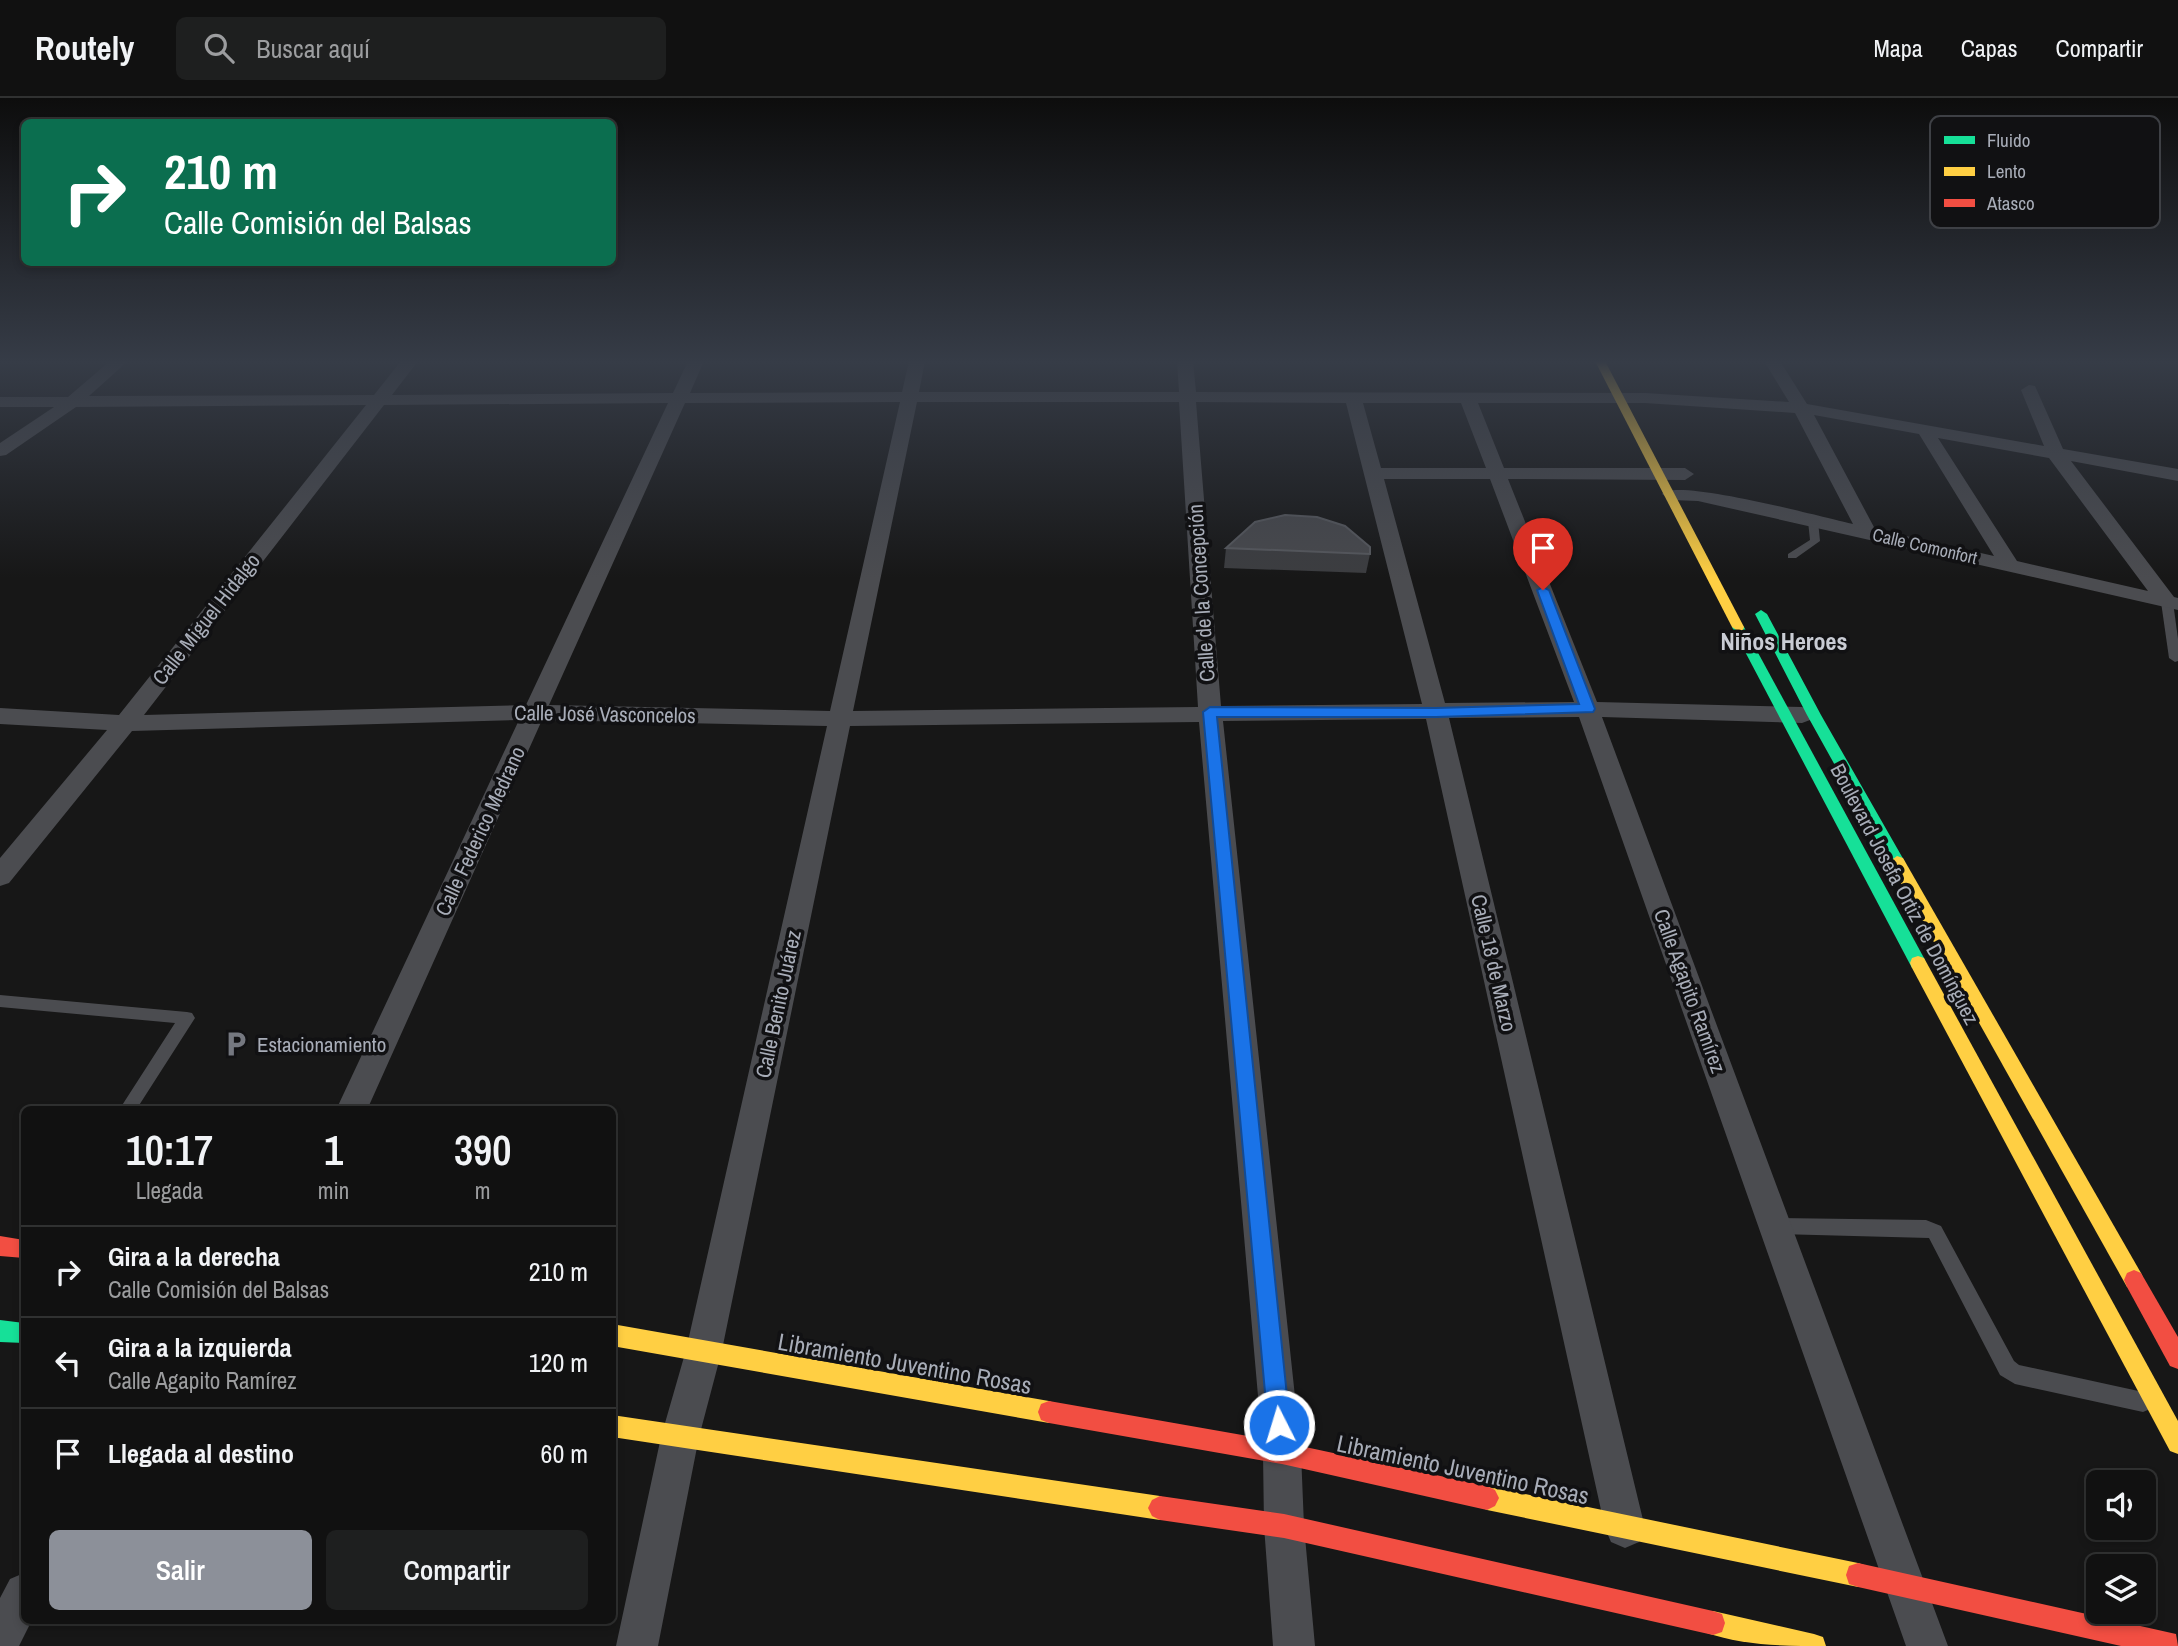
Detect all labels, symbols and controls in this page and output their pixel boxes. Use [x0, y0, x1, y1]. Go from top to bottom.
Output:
search box [176, 17, 666, 80]
text: Routely [35, 26, 134, 70]
icon: search [200, 29, 238, 67]
text: Buscar aquí [256, 31, 370, 66]
text: Mapa [1873, 32, 1923, 64]
text: Capas [1961, 32, 2018, 64]
text: Compartir [2056, 32, 2143, 64]
legend [1930, 116, 2160, 228]
text: Fluido [1987, 127, 2030, 153]
text: 210 m [164, 138, 278, 204]
icon: right [49, 147, 140, 238]
text: Lento [1987, 158, 2026, 184]
text: Atasco [1986, 190, 2035, 216]
text: Calle Comisión del Balsas [164, 201, 472, 244]
street label: Calle de la Concepción [1180, 503, 1222, 683]
pin [1513, 518, 1573, 590]
street label: Calle Comonfort [1870, 522, 1980, 570]
icon: arrive [1524, 529, 1562, 567]
street label: Calle Miguel Hidalgo [145, 547, 267, 691]
district label: Niños Heroes [1721, 625, 1847, 657]
street label: Calle José Vasconcelos [514, 698, 696, 730]
street label: Calle Federico Medrano [428, 742, 532, 920]
street label: Boulevard Josefa Ortiz de Domínguez [1824, 758, 1987, 1030]
street label: Calle 18 de Marzo [1464, 892, 1524, 1034]
street label: Calle Agapito Ramírez [1647, 905, 1733, 1077]
street label: Calle Benito Juárez [748, 927, 808, 1081]
parking icon: Estacionamiento [221, 1029, 251, 1059]
place label: Estacionamiento [257, 1030, 386, 1059]
text: 10:17 [126, 1122, 213, 1178]
text: 1 [324, 1122, 343, 1178]
text: 390 [454, 1122, 511, 1178]
text: Llegada [136, 1175, 203, 1206]
text: min [318, 1175, 349, 1206]
text: m [475, 1175, 490, 1206]
text: Gira a la derecha [108, 1239, 280, 1274]
icon: right [49, 1253, 87, 1291]
text: 210 m [529, 1254, 588, 1289]
text: Calle Comisión del Balsas [108, 1274, 329, 1305]
street label: Libramiento Juventino Rosas [776, 1325, 1034, 1401]
text: Gira a la izquierda [108, 1330, 292, 1365]
icon: left [49, 1344, 87, 1382]
text: 120 m [529, 1345, 588, 1380]
text: Calle Agapito Ramírez [108, 1365, 297, 1396]
position arrow [1242, 1388, 1316, 1462]
street label: Libramiento Juventino Rosas [1334, 1427, 1592, 1511]
icon: arrive [49, 1435, 87, 1473]
text: Llegada al destino [108, 1436, 294, 1471]
text: 60 m [541, 1436, 588, 1471]
map controls [2086, 1470, 2156, 1624]
button: sound [2086, 1470, 2156, 1540]
button: Salir [49, 1530, 312, 1610]
button: Compartir [326, 1530, 588, 1610]
button: layers [2086, 1554, 2156, 1624]

